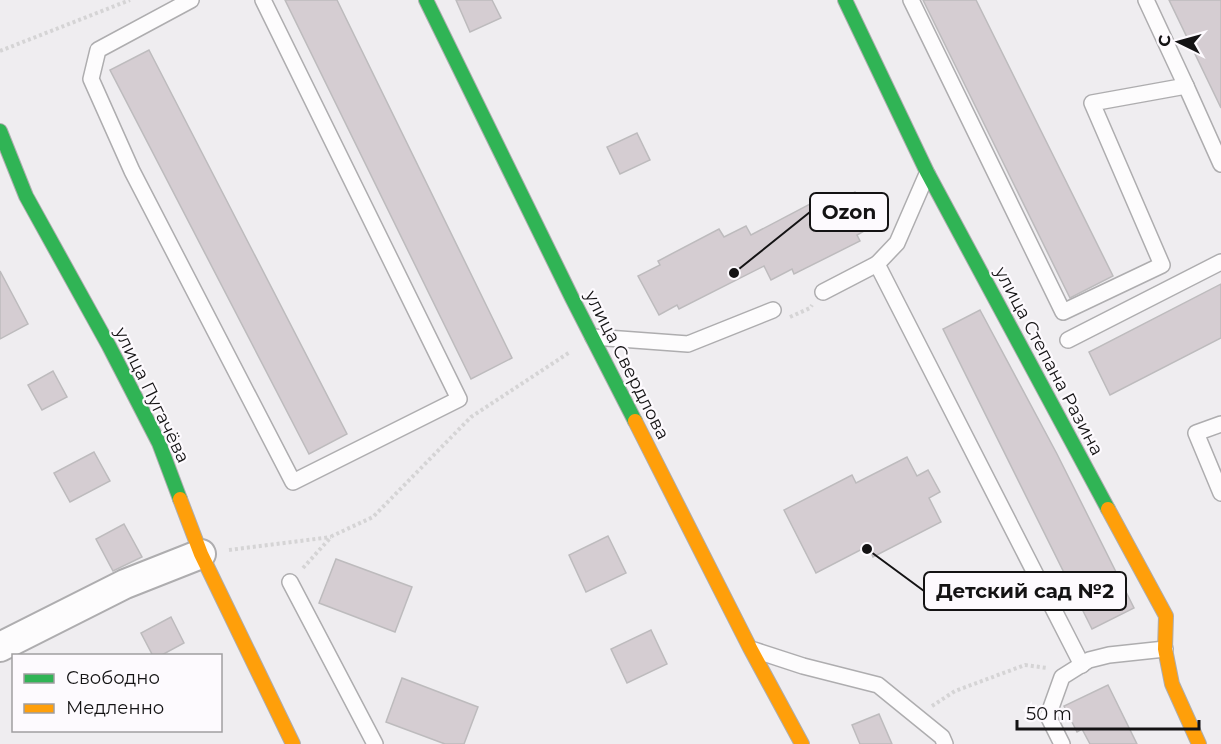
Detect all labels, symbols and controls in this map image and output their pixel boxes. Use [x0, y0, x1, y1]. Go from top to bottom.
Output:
north arrow [1149, 12, 1209, 72]
text: С [1155, 34, 1175, 47]
callout: Ozon [810, 193, 888, 231]
text: Ozon [822, 200, 876, 224]
street label: улица Степана Разина [989, 262, 1108, 459]
street label: улица Свердлова [579, 286, 674, 443]
street label: улица Пугачёва [109, 323, 194, 466]
callout: Детский сад №2 [924, 572, 1126, 610]
text: Детский сад №2 [936, 579, 1114, 603]
legend [12, 654, 222, 732]
text: Свободно [66, 667, 160, 689]
scale bar [1017, 693, 1198, 731]
text: Медленно [66, 697, 164, 719]
text: 50 m [1026, 703, 1072, 725]

